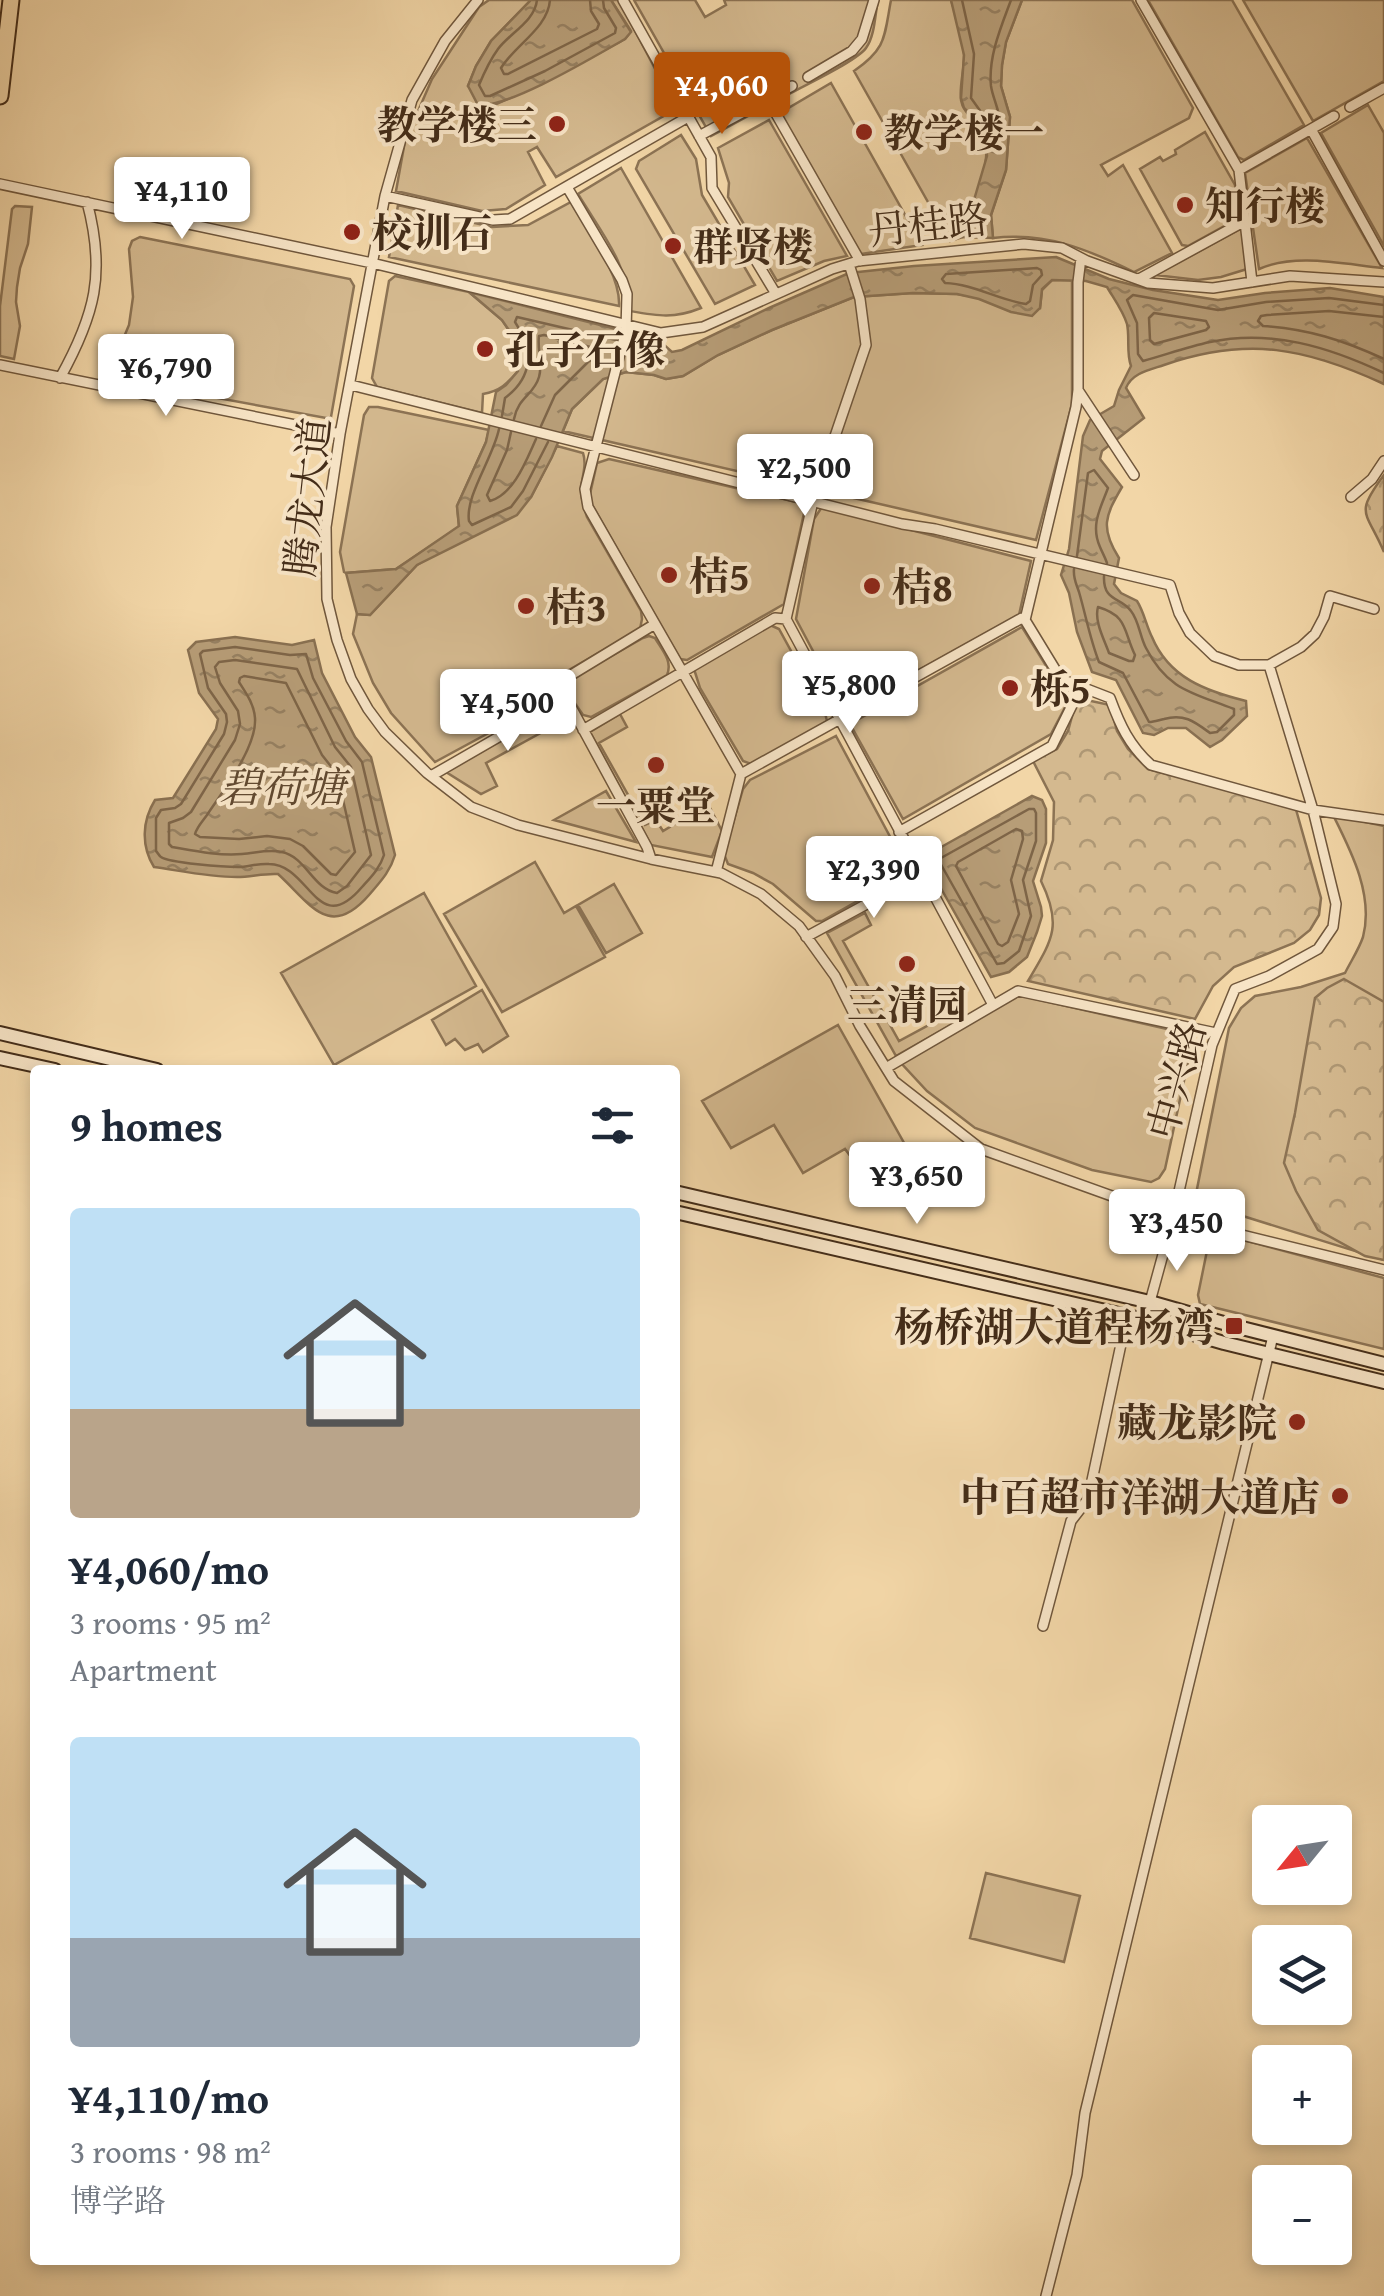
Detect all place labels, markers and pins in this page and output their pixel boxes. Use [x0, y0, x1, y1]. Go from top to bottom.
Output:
pin: ¥4,060 [641, 52, 803, 137]
place label: 教学楼三 [377, 95, 537, 154]
place label: 教学楼一 [884, 103, 1044, 162]
marker: 教学楼三 [546, 113, 568, 135]
marker: 教学楼一 [853, 121, 875, 143]
pin: ¥4,110 [101, 157, 263, 242]
place label: 知行楼 [1205, 176, 1325, 235]
marker: 知行楼 [1174, 194, 1196, 216]
place label: 校训石 [372, 203, 492, 262]
place label: 群贤楼 [693, 217, 813, 276]
marker: 校训石 [341, 221, 363, 243]
marker: 群贤楼 [662, 235, 684, 257]
place label: 孔子石像 [505, 320, 665, 379]
pin: ¥6,790 [85, 334, 247, 419]
marker: 孔子石像 [474, 338, 496, 360]
pin: ¥2,500 [724, 434, 886, 519]
place label: 桔5 [689, 546, 750, 605]
place label: 桔8 [892, 557, 953, 616]
marker: 桔5 [658, 564, 680, 586]
marker: 桔8 [861, 575, 883, 597]
place label: 桔3 [546, 577, 607, 636]
marker: 桔3 [515, 595, 537, 617]
pin: ¥5,800 [769, 651, 931, 736]
place label: 栎5 [1030, 659, 1091, 718]
pin: ¥4,500 [427, 669, 589, 754]
marker: 栎5 [999, 677, 1021, 699]
marker: 一粟堂 [645, 754, 667, 776]
place label: 一粟堂 [596, 776, 716, 835]
pin: ¥2,390 [793, 836, 955, 921]
marker: 三清园 [896, 953, 918, 975]
place label: 三清园 [847, 975, 967, 1034]
pin: ¥3,650 [836, 1142, 998, 1227]
pin: ¥3,450 [1096, 1189, 1258, 1274]
place label: 杨桥湖大道程杨湾 [894, 1297, 1214, 1356]
marker: 杨桥湖大道程杨湾 [1223, 1315, 1245, 1337]
place label: 藏龙影院 [1117, 1393, 1277, 1452]
marker: 藏龙影院 [1286, 1411, 1308, 1433]
place label: 中百超市洋湖大道店 [960, 1467, 1320, 1526]
marker: 中百超市洋湖大道店 [1329, 1485, 1351, 1507]

